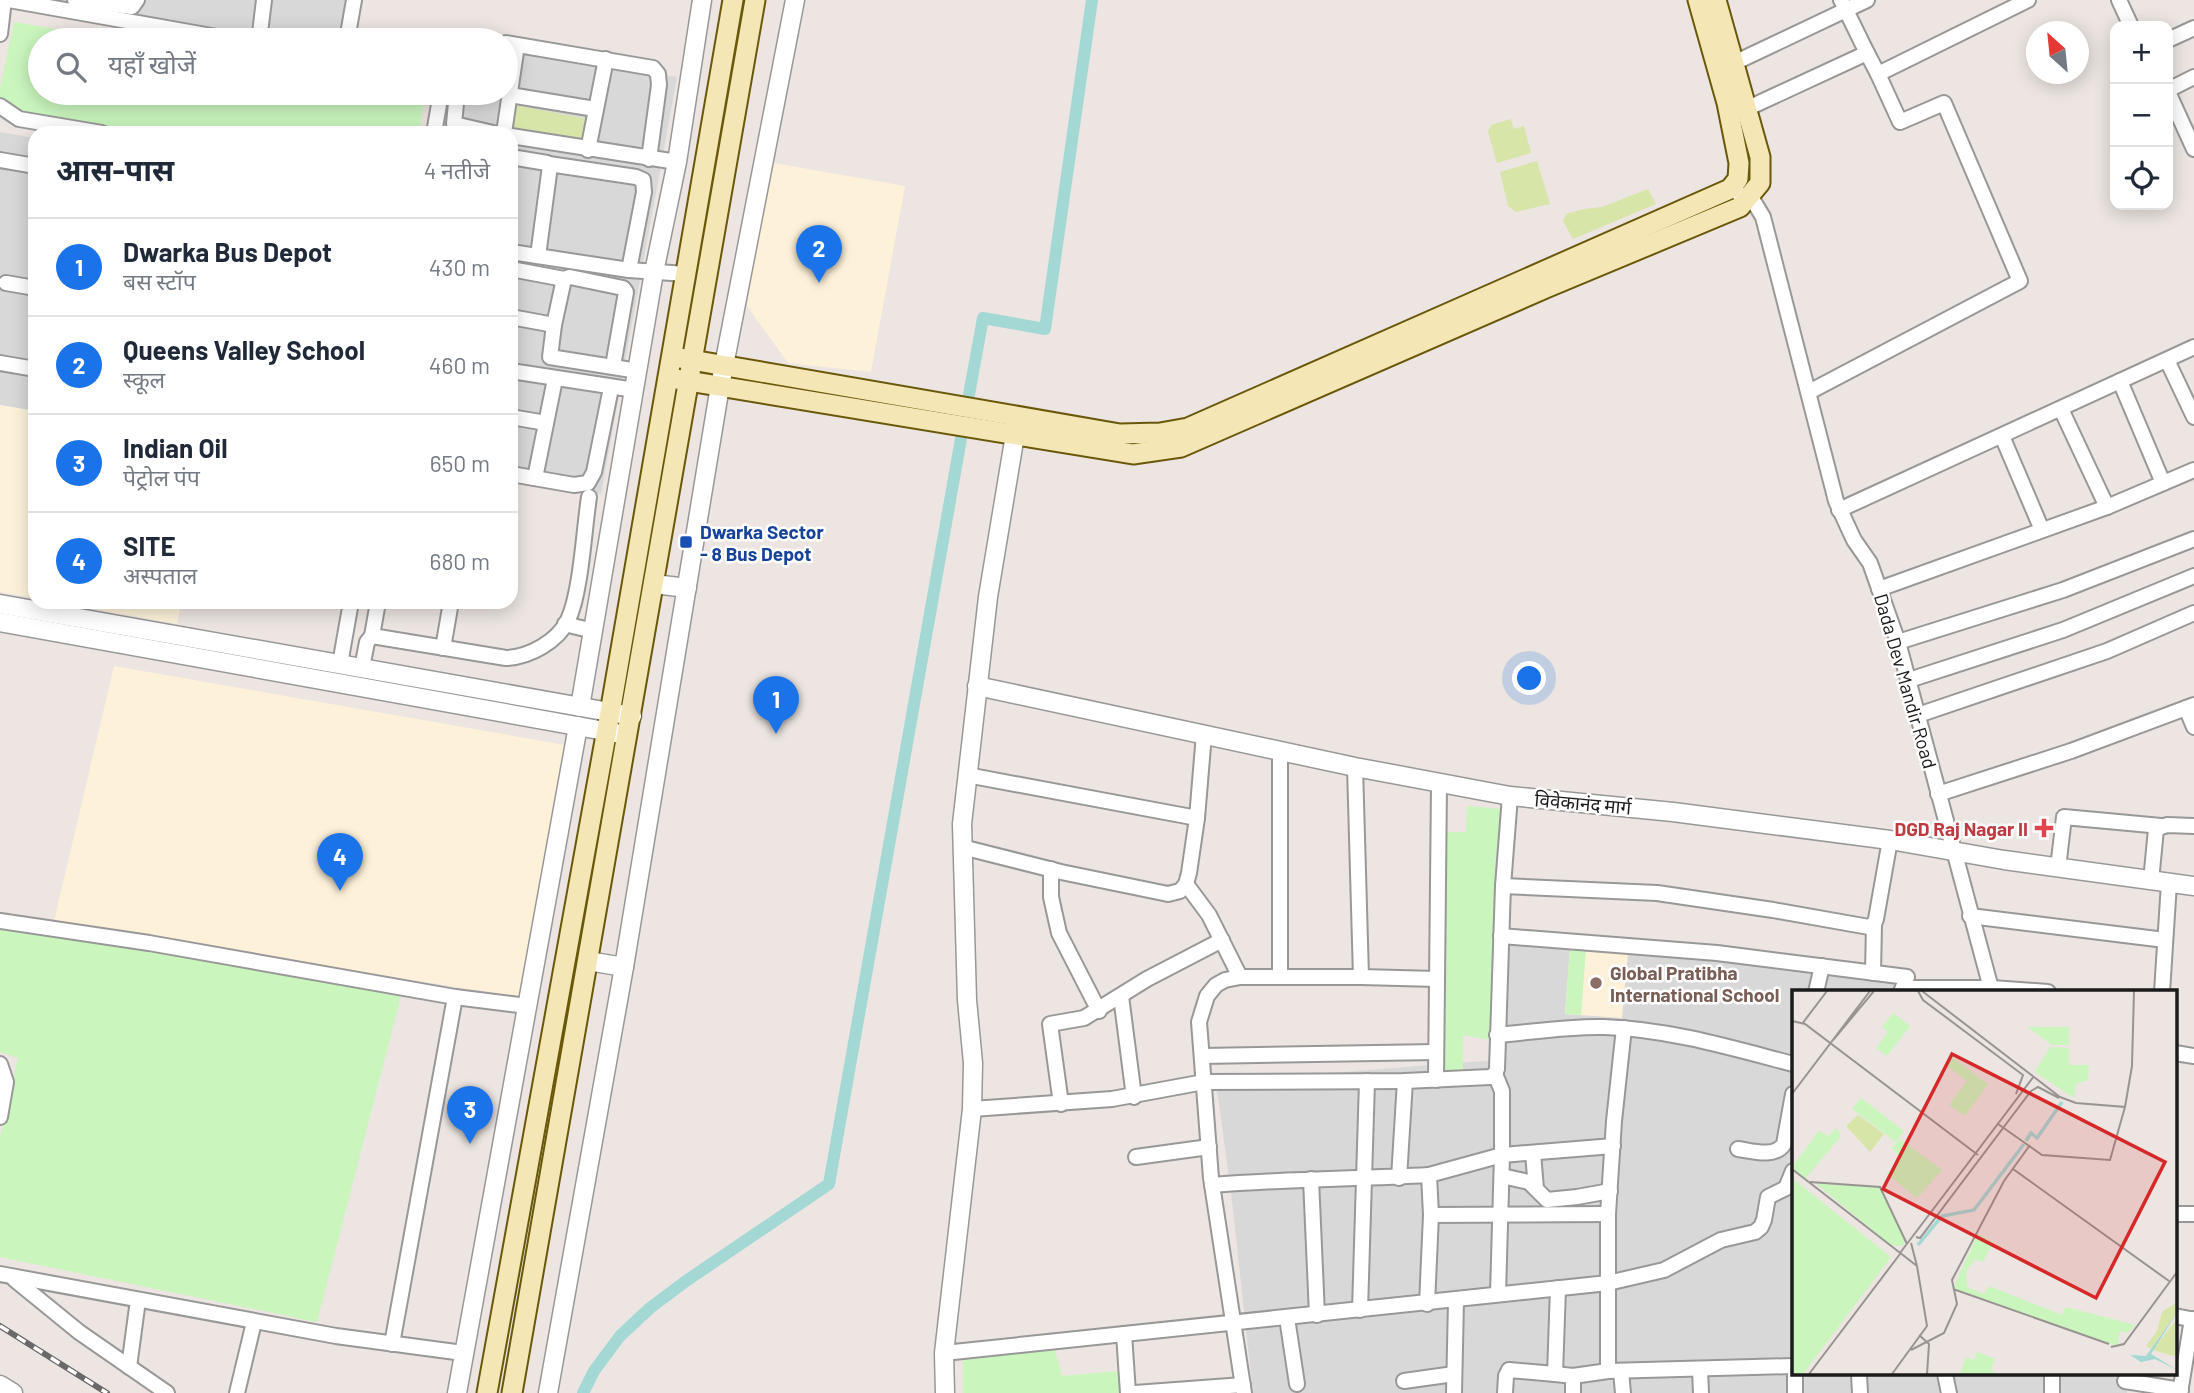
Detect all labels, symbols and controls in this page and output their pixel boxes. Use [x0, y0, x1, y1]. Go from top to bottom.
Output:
north arrow [2026, 21, 2089, 84]
map controls [2110, 21, 2173, 210]
button: + [2110, 21, 2173, 84]
search box [28, 28, 518, 105]
icon: search [52, 48, 90, 86]
text: यहाँ खोजें [108, 48, 196, 79]
button: − [2110, 84, 2173, 147]
button: locate [2110, 147, 2173, 210]
text: आस-पास [56, 151, 174, 187]
text: 4 नतीजे [424, 156, 490, 184]
pin: 2 [796, 225, 842, 283]
text: Dwarka Bus Depot [123, 236, 332, 267]
text: 1 [75, 253, 83, 281]
text: 430 m [429, 253, 490, 281]
text: बस स्टॉप [123, 267, 196, 295]
text: Queens Valley School [123, 334, 365, 365]
text: 2 [73, 351, 85, 379]
text: 460 m [429, 351, 490, 379]
text: स्कूल [123, 365, 165, 393]
text: Indian Oil [123, 432, 228, 463]
text: 3 [73, 449, 85, 477]
text: 650 m [430, 449, 490, 477]
text: पेट्रोल पंप [123, 463, 200, 491]
place label: Dwarka Sector - 8 Bus Depot [700, 520, 824, 565]
text: SITE [123, 530, 176, 561]
marker: Dwarka Sector - 8 Bus Depot [678, 534, 694, 550]
text: 4 [72, 547, 86, 575]
text: 680 m [430, 547, 490, 575]
text: अस्पताल [123, 561, 197, 589]
street label: Dada Dev Mandir Road [1870, 591, 1942, 771]
your location [1512, 661, 1546, 695]
pin: 1 [753, 676, 799, 734]
street label: विवेकानंद मार्ग [1534, 787, 1633, 819]
place label: DGD Raj Nagar II [1894, 817, 2028, 840]
marker: DGD Raj Nagar II [2034, 818, 2054, 838]
pin: 4 [317, 833, 363, 891]
place label: Global Pratibha International School [1610, 961, 1780, 1006]
marker: Global Pratibha International School [1588, 975, 1604, 991]
inset map [1792, 990, 2176, 1376]
pin: 3 [447, 1086, 493, 1144]

